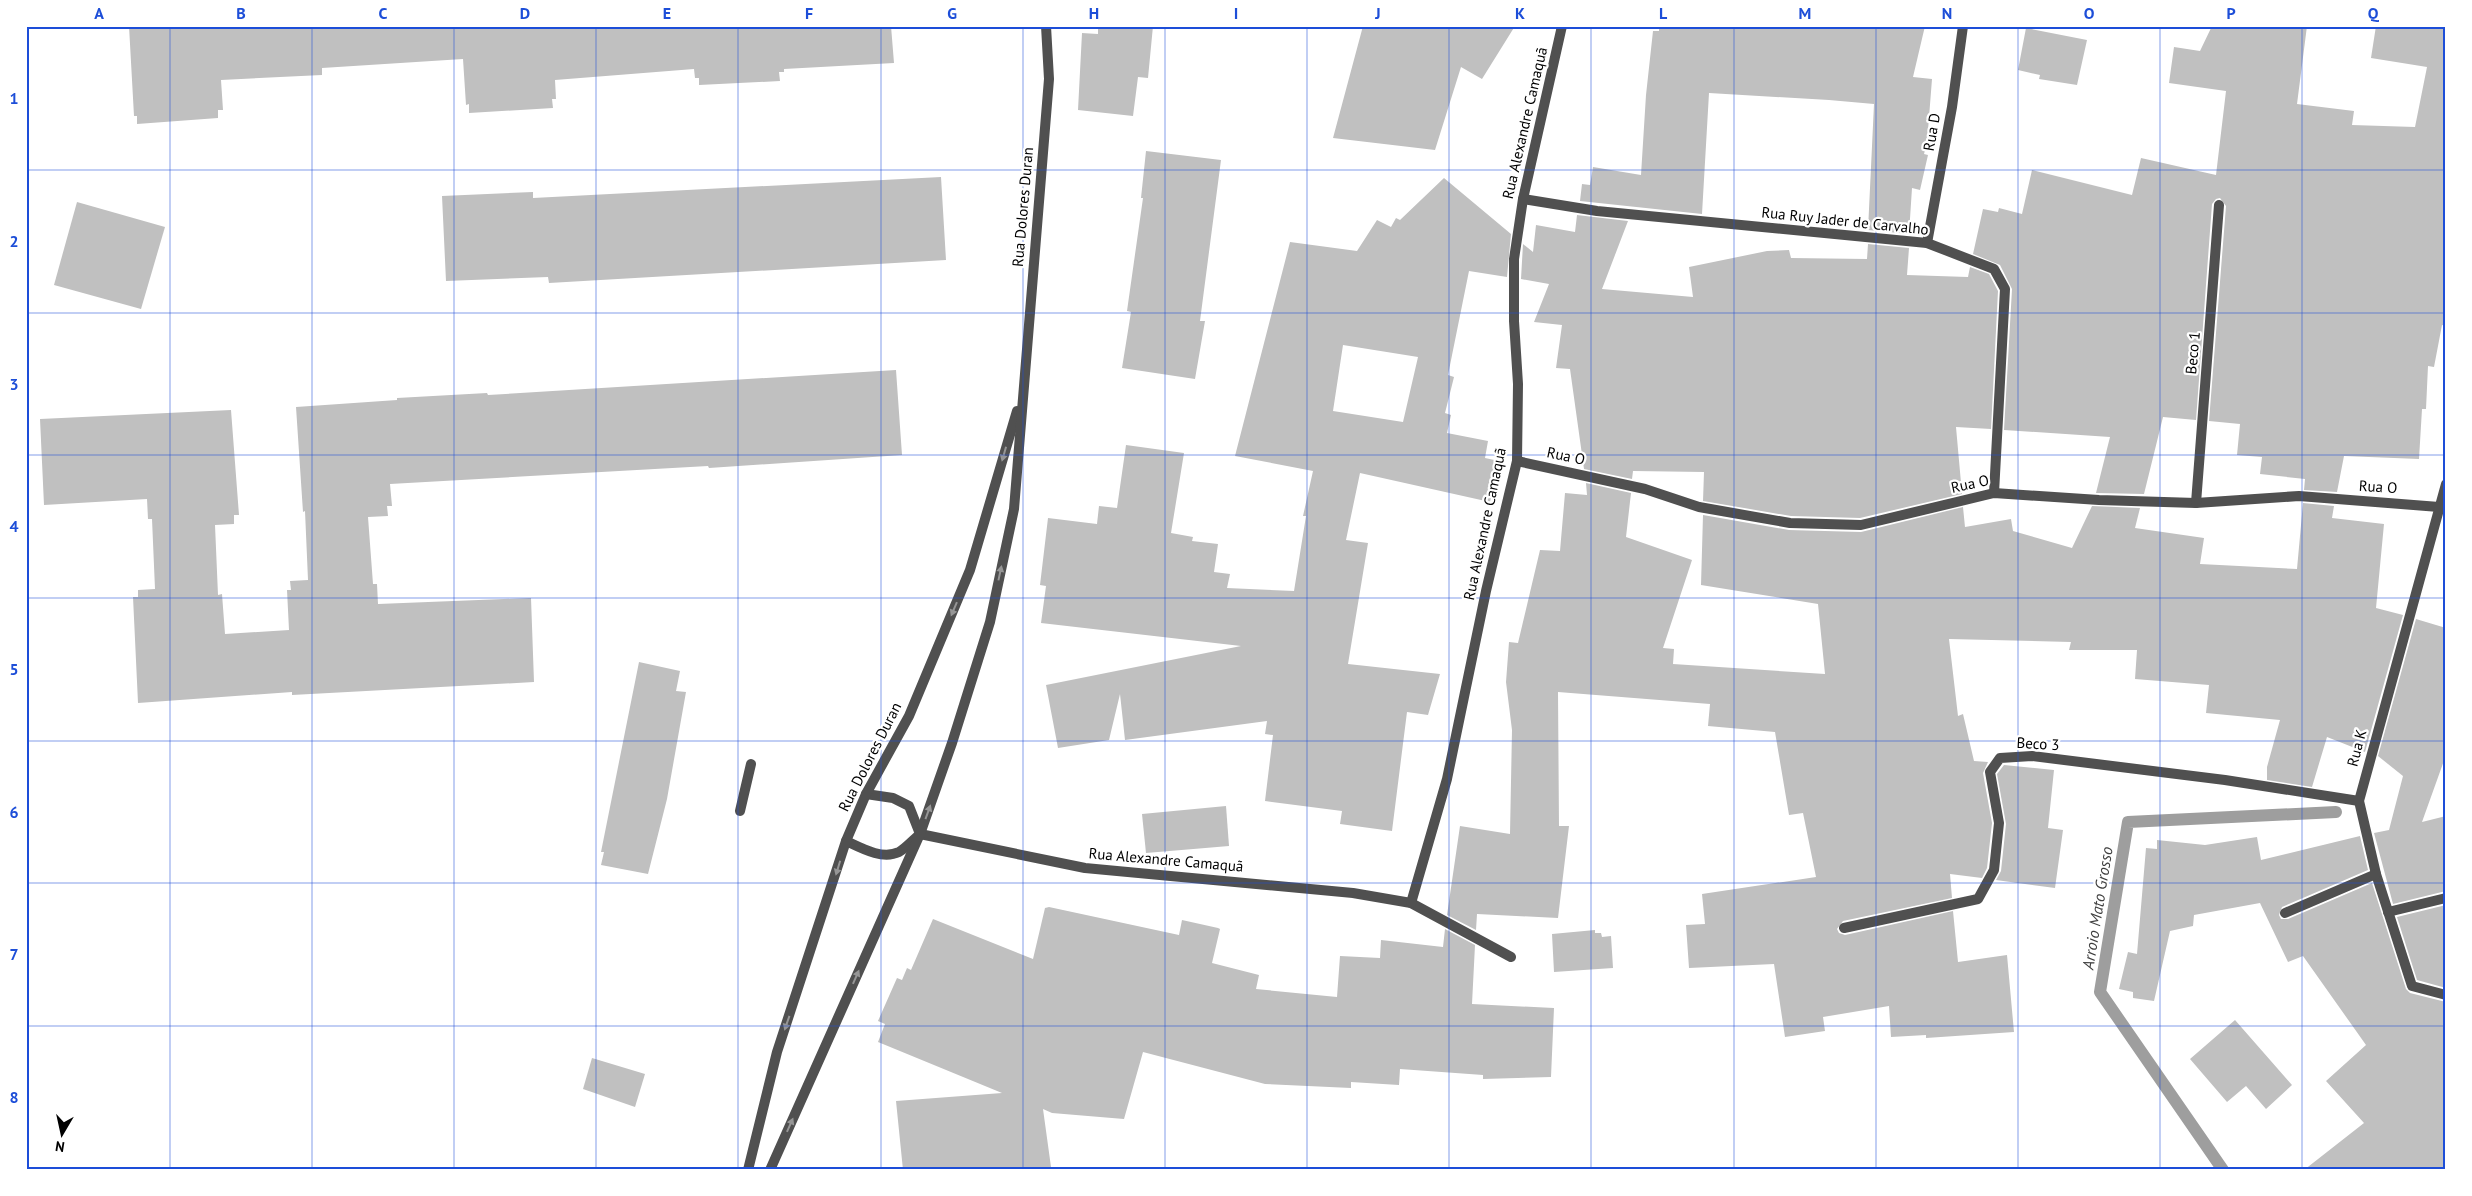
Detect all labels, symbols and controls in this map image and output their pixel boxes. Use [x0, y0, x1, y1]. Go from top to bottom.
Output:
text: A [94, 3, 104, 23]
text: B [236, 3, 246, 23]
text: C [379, 3, 388, 23]
text: D [520, 3, 530, 23]
text: E [663, 3, 671, 23]
text: F [805, 3, 813, 23]
text: G [947, 3, 957, 23]
text: H [1089, 3, 1099, 23]
text: I [1234, 3, 1238, 23]
text: J [1374, 3, 1381, 23]
text: K [1515, 3, 1525, 23]
text: L [1659, 3, 1668, 23]
text: M [1799, 3, 1811, 23]
text: N [1942, 3, 1952, 23]
text: O [2084, 3, 2095, 23]
text: P [2226, 3, 2236, 23]
text: Q [2368, 3, 2380, 23]
street label: Rua Alexandre Camaquã [1498, 45, 1551, 201]
text: 1 [9, 88, 19, 108]
street label: Rua D [1919, 111, 1944, 152]
street label: Rua Dolores Duran [1008, 146, 1037, 268]
street label: Rua Ruy Jader de Carvalho [1760, 202, 1930, 239]
text: 2 [9, 231, 19, 251]
street label: Beco 1 [2181, 331, 2204, 375]
text: 3 [9, 374, 19, 394]
street label: Rua O [1545, 442, 1587, 469]
street label: Rua Alexandre Camaquã [1459, 446, 1510, 602]
one-way arrow [999, 447, 1007, 462]
street label: Rua O [1949, 470, 1991, 497]
street label: Rua O [2358, 476, 2398, 497]
text: 4 [9, 516, 19, 536]
one-way arrow [996, 565, 1004, 580]
one-way arrow [949, 602, 957, 616]
text: 5 [9, 659, 19, 679]
street label: Rua Dolores Duran [834, 699, 905, 815]
street label: Rua K [2342, 727, 2371, 768]
street label: Beco 3 [2016, 733, 2060, 754]
text: 6 [9, 802, 19, 822]
one-way arrow [924, 804, 932, 819]
street label: Rua Alexandre Camaquã [1088, 843, 1244, 876]
water label: Arroio Mato Grosso [2077, 845, 2117, 972]
one-way arrow [833, 861, 841, 876]
text: 7 [9, 944, 19, 964]
one-way arrow [852, 970, 860, 984]
one-way arrow [783, 1015, 790, 1030]
text: 8 [9, 1087, 19, 1107]
north arrow [38, 1108, 88, 1158]
one-way arrow [786, 1118, 794, 1132]
text: N [54, 1137, 66, 1156]

